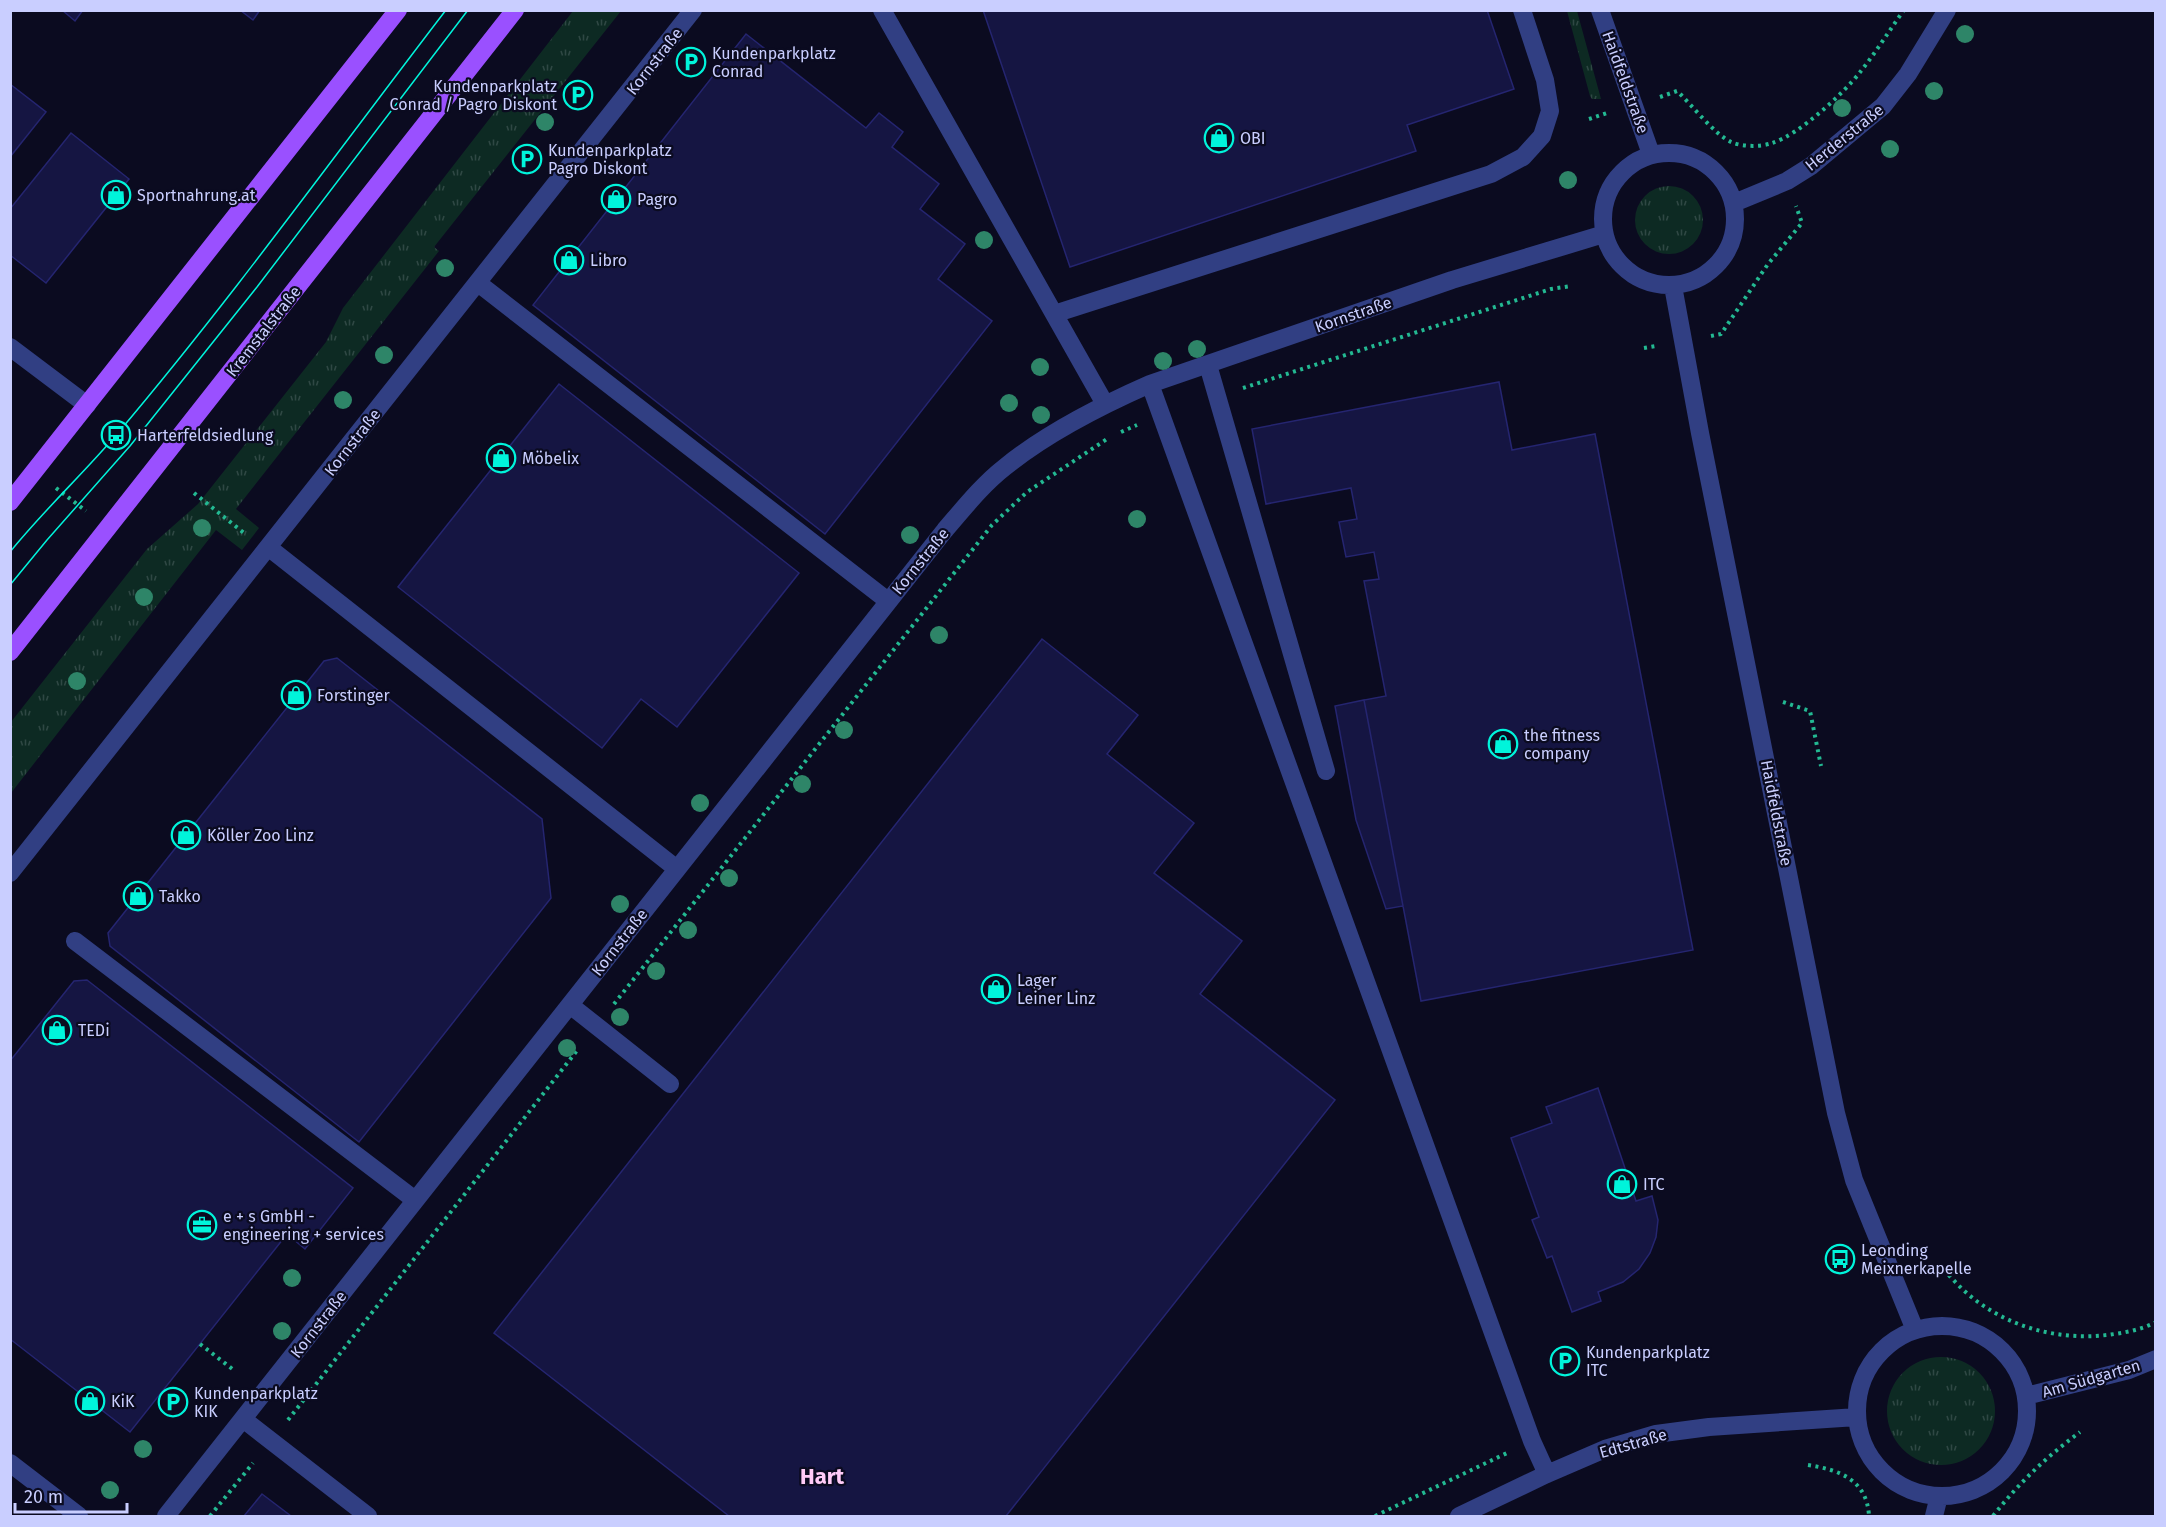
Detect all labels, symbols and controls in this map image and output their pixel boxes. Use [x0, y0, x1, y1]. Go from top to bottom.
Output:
street label: Kornstraße [622, 24, 686, 99]
street label: Haidfeldstraße [1598, 28, 1653, 136]
place label: Kundenparkplatz Conrad [712, 44, 836, 81]
parking icon: Kundenparkplatz Conrad [675, 46, 707, 78]
place label: Kundenparkplatz Conrad / Pagro Diskont [390, 77, 557, 114]
parking icon: Kundenparkplatz Conrad / Pagro Diskont [562, 79, 594, 111]
street label: Herderstraße [1801, 100, 1887, 175]
shop icon: OBI [1203, 122, 1235, 154]
place label: OBI [1240, 129, 1266, 148]
place label: Kundenparkplatz Pagro Diskont [548, 141, 672, 178]
parking icon: Kundenparkplatz Pagro Diskont [511, 143, 543, 175]
shop icon: Sportnahrung.at [100, 179, 132, 211]
shop icon: Pagro [600, 183, 632, 215]
place label: Sportnahrung.at [137, 186, 256, 205]
place label: Pagro [637, 190, 677, 209]
shop icon: Libro [553, 244, 585, 276]
place label: Libro [590, 251, 627, 270]
street label: Kremstalstraße [222, 282, 305, 380]
street label: Kornstraße [1312, 292, 1394, 336]
street label: Kornstraße [320, 405, 384, 480]
bus stop icon: Harterfeldsiedlung [100, 419, 132, 451]
place label: Harterfeldsiedlung [137, 426, 274, 445]
shop icon: Möbelix [485, 442, 517, 474]
place label: Möbelix [522, 449, 579, 468]
street label: Kornstraße [888, 524, 953, 598]
shop icon: Forstinger [280, 679, 312, 711]
place label: Forstinger [317, 686, 390, 705]
place label: the fitness company [1524, 726, 1600, 763]
shop icon: the fitness company [1487, 728, 1519, 760]
street label: Haidfeldstraße [1757, 758, 1796, 868]
shop icon: Köller Zoo Linz [170, 819, 202, 851]
place label: Köller Zoo Linz [207, 826, 314, 845]
shop icon: Takko [122, 880, 154, 912]
place label: Takko [159, 887, 201, 906]
street label: Kornstraße [587, 905, 651, 980]
place label: Lager Leiner Linz [1017, 971, 1095, 1008]
shop icon: Lager Leiner Linz [980, 973, 1012, 1005]
shop icon: TEDi [41, 1014, 73, 1046]
place label: TEDi [78, 1021, 110, 1040]
shop icon: ITC [1606, 1168, 1638, 1200]
place label: ITC [1643, 1175, 1664, 1194]
place label: e + s GmbH - engineering + services [223, 1207, 384, 1244]
office icon: e + s GmbH - engineering + services [186, 1209, 218, 1241]
place label: Leonding Meixnerkapelle [1861, 1241, 1972, 1278]
bus stop icon: Leonding Meixnerkapelle [1824, 1243, 1856, 1275]
street label: Kornstraße [286, 1287, 350, 1362]
place label: Kundenparkplatz ITC [1586, 1343, 1710, 1380]
parking icon: Kundenparkplatz ITC [1549, 1345, 1581, 1377]
street label: Am Südgarten [2040, 1355, 2142, 1402]
place label: Kundenparkplatz KIK [194, 1384, 318, 1421]
shop icon: KiK [74, 1385, 106, 1417]
parking icon: Kundenparkplatz KIK [157, 1386, 189, 1418]
place label: KiK [111, 1392, 135, 1411]
street label: Edtstraße [1597, 1425, 1669, 1462]
district label: Hart [800, 1463, 845, 1490]
scale bar [15, 1476, 128, 1514]
text: 20 m [24, 1486, 63, 1508]

